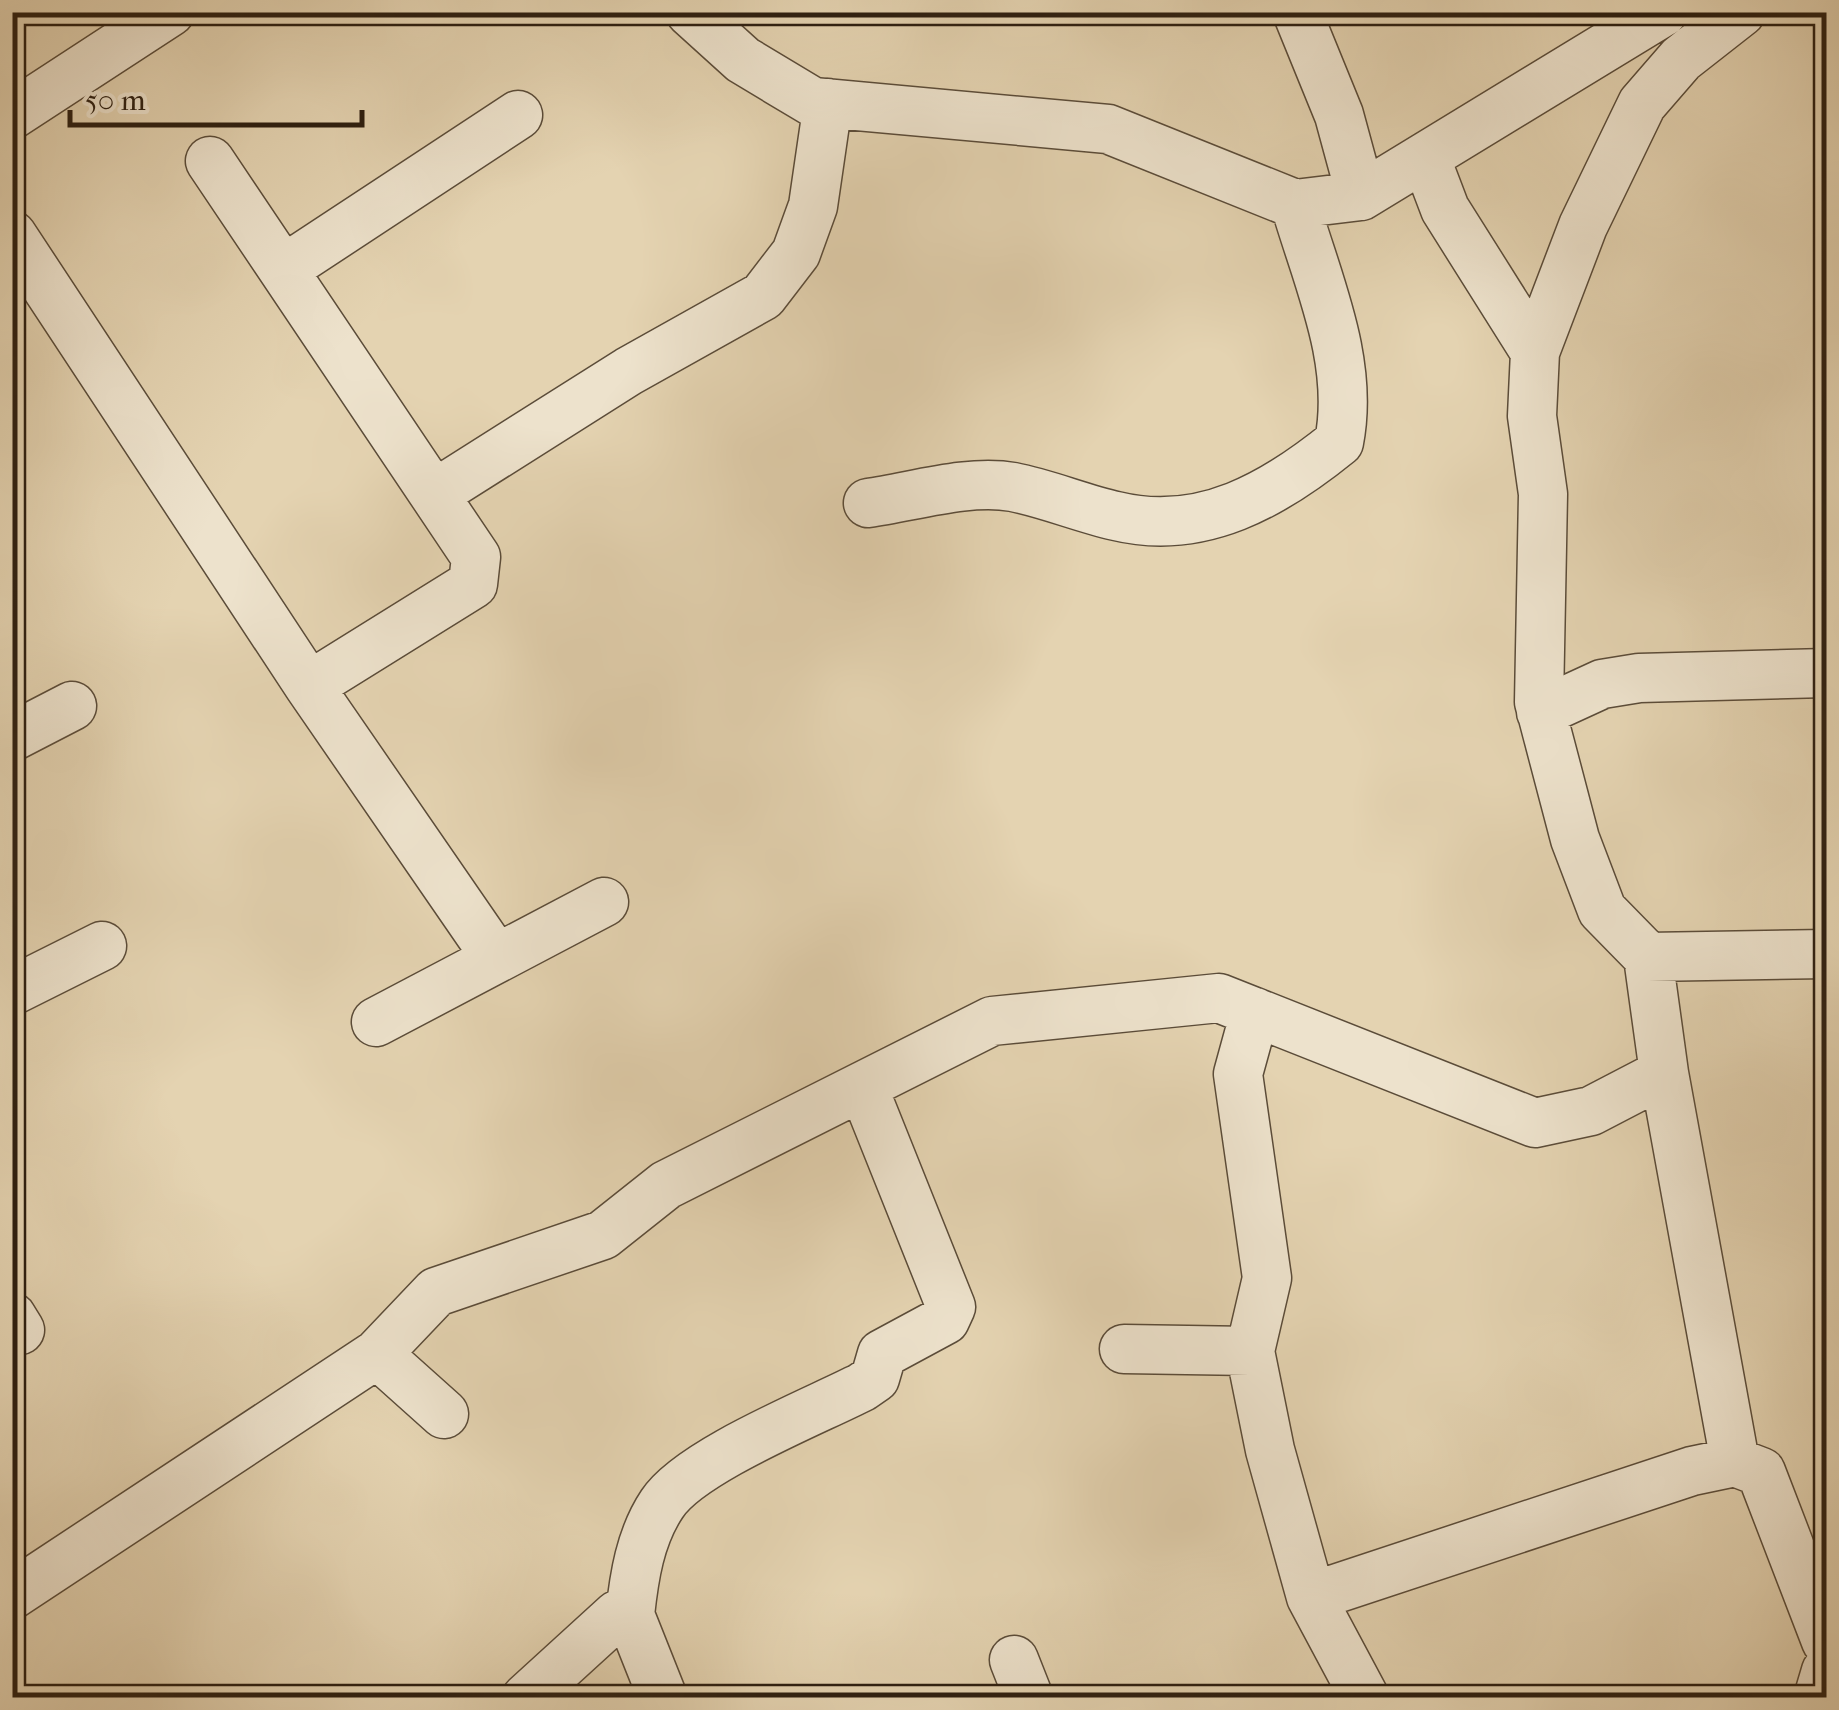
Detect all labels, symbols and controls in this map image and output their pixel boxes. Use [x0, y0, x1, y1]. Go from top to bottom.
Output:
scale bar [70, 65, 362, 127]
text: 50 m [85, 83, 146, 118]

